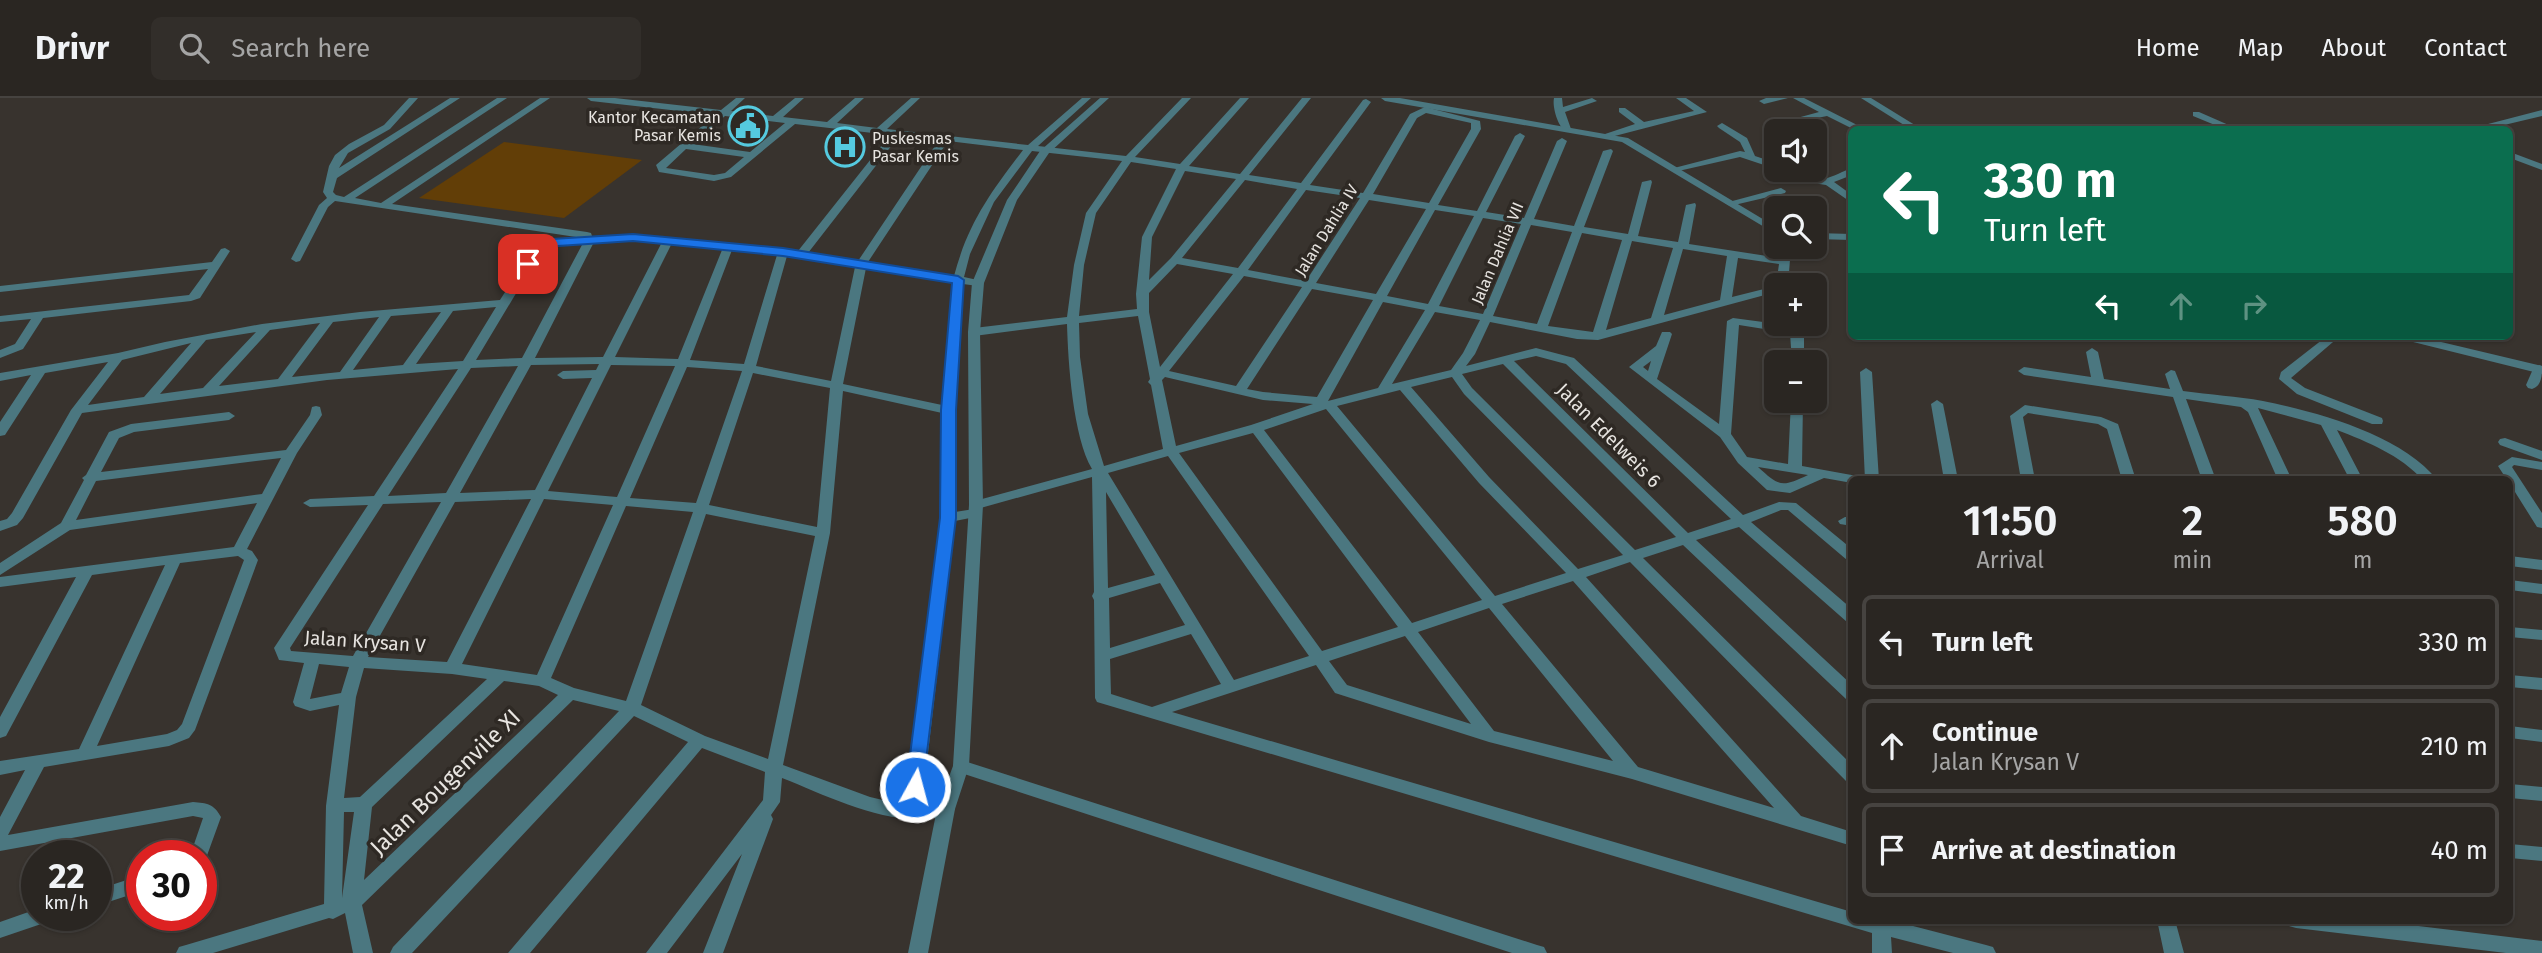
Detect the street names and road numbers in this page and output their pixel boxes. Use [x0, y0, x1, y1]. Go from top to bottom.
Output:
street label: Jalan Dahlia IV [1291, 181, 1362, 280]
street label: Jalan Dahlia VII [1467, 199, 1528, 307]
street label: Jalan Edelweis 6 [1552, 378, 1666, 492]
street label: Jalan Krysan V [304, 626, 427, 657]
street label: Jalan Bougenvile XI [364, 703, 526, 861]

